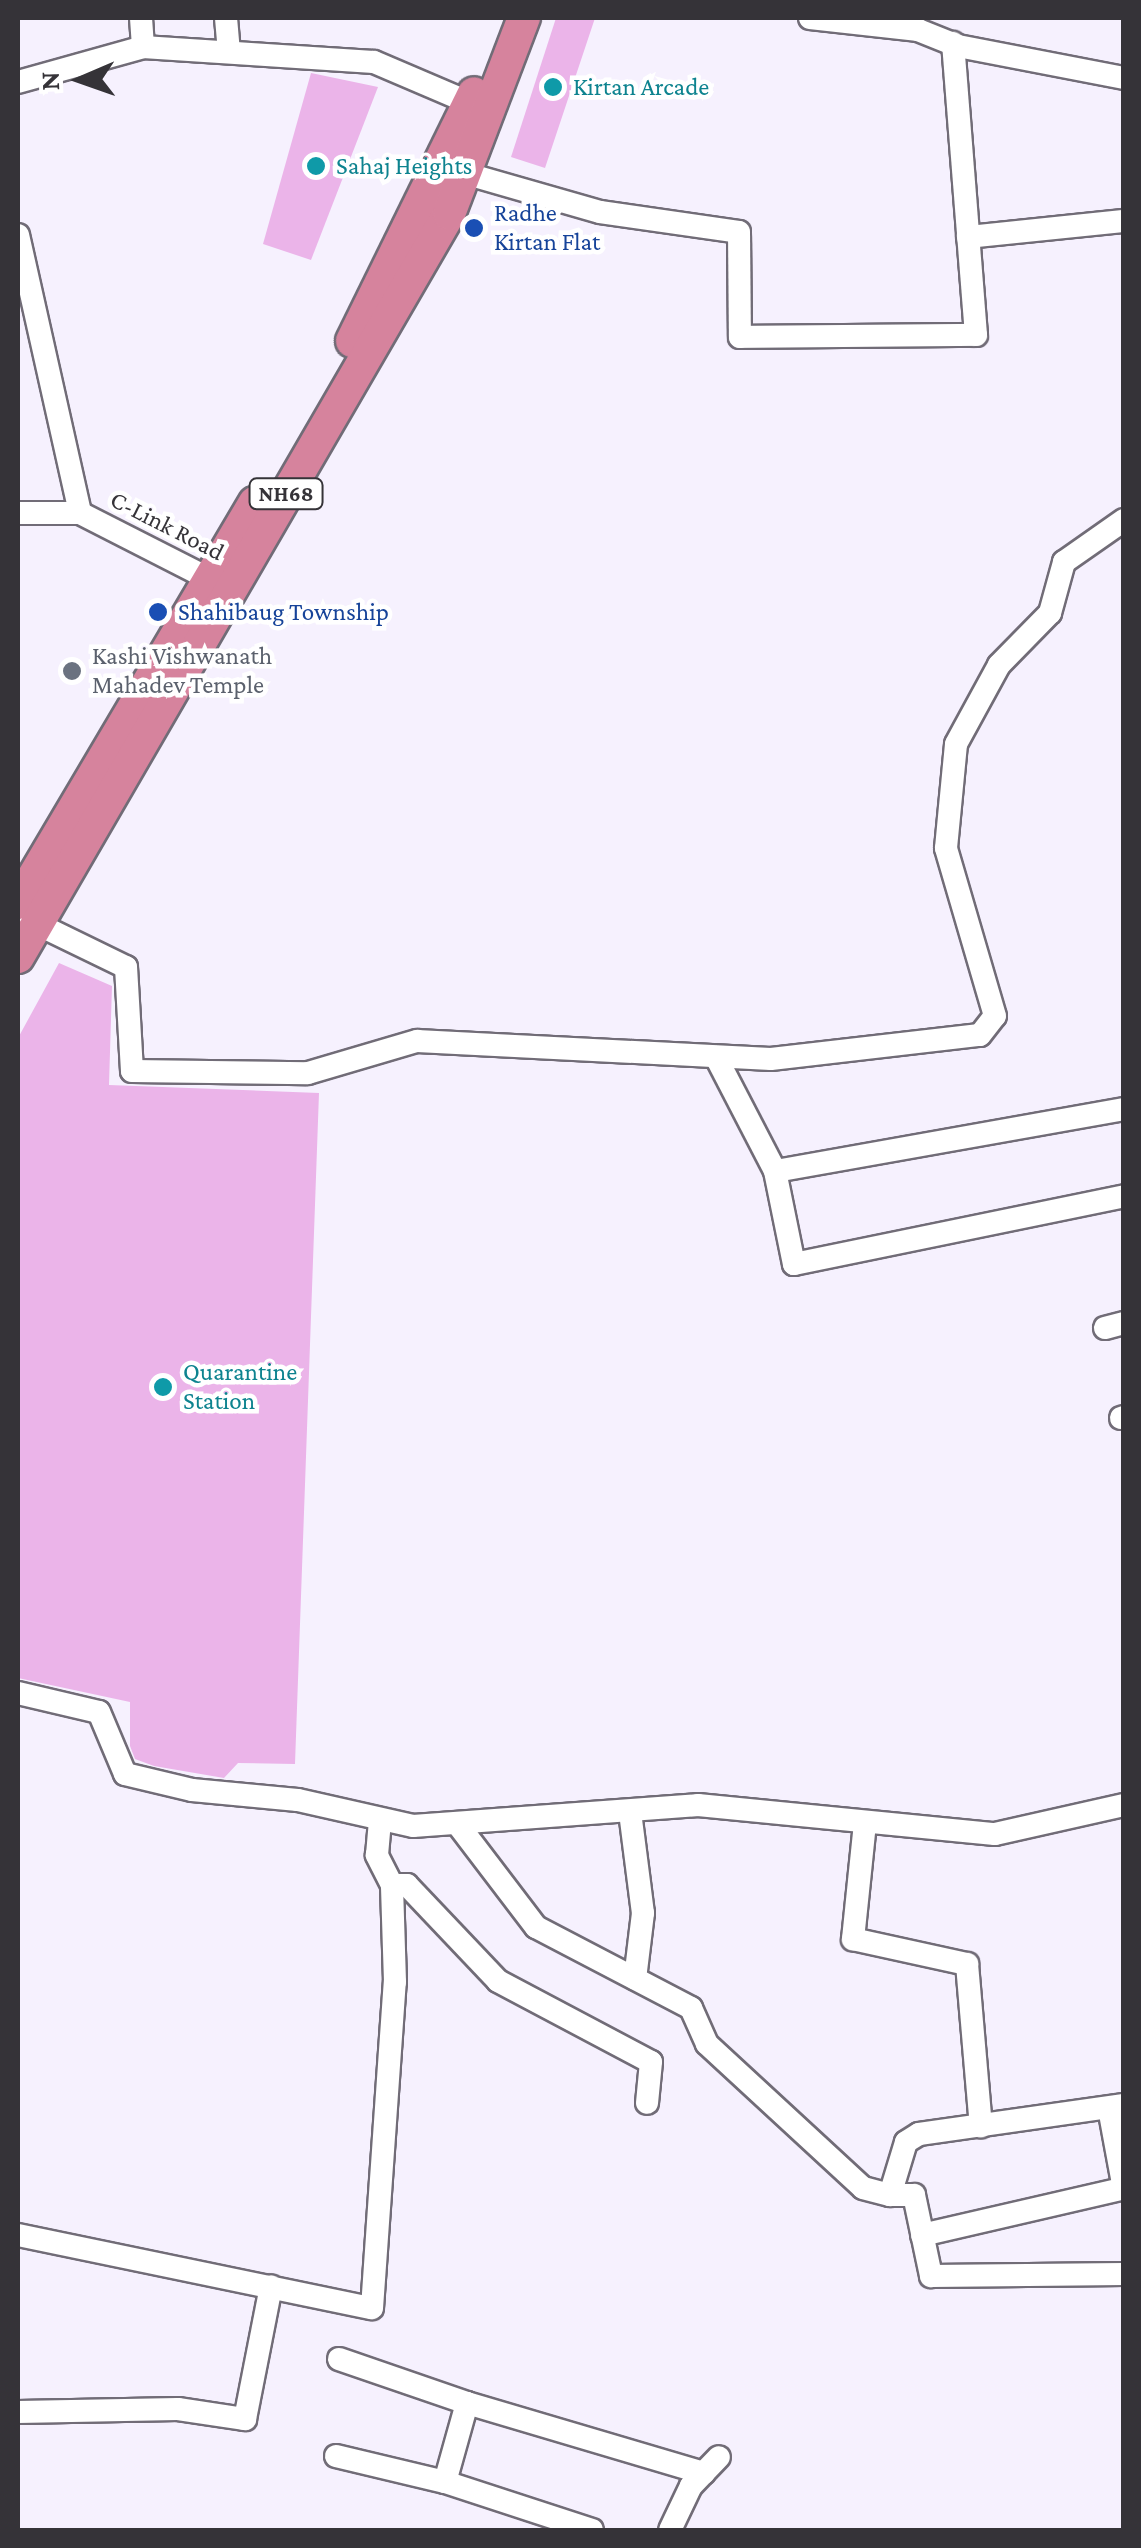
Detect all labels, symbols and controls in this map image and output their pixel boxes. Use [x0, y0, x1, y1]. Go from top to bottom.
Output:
north arrow [30, 30, 130, 130]
text: N [34, 71, 65, 91]
place label: Kirtan Arcade [573, 72, 709, 102]
marker: Kirtan Arcade [542, 76, 564, 98]
place label: Sahaj Heights [336, 151, 472, 181]
marker: Sahaj Heights [305, 155, 327, 177]
place label: Radhe Kirtan Flat [494, 199, 600, 258]
marker: Radhe Kirtan Flat [463, 217, 485, 239]
road number: NH68 [248, 477, 324, 511]
street label: C-Link Road [105, 485, 229, 567]
place label: Shahibaug Township [178, 597, 389, 627]
marker: Shahibaug Township [147, 601, 169, 623]
place label: Kashi Vishwanath Mahadev Temple [92, 642, 272, 701]
marker: Kashi Vishwanath Mahadev Temple [61, 660, 83, 682]
place label: Quarantine Station [183, 1358, 297, 1417]
marker: Quarantine Station [152, 1376, 174, 1398]

